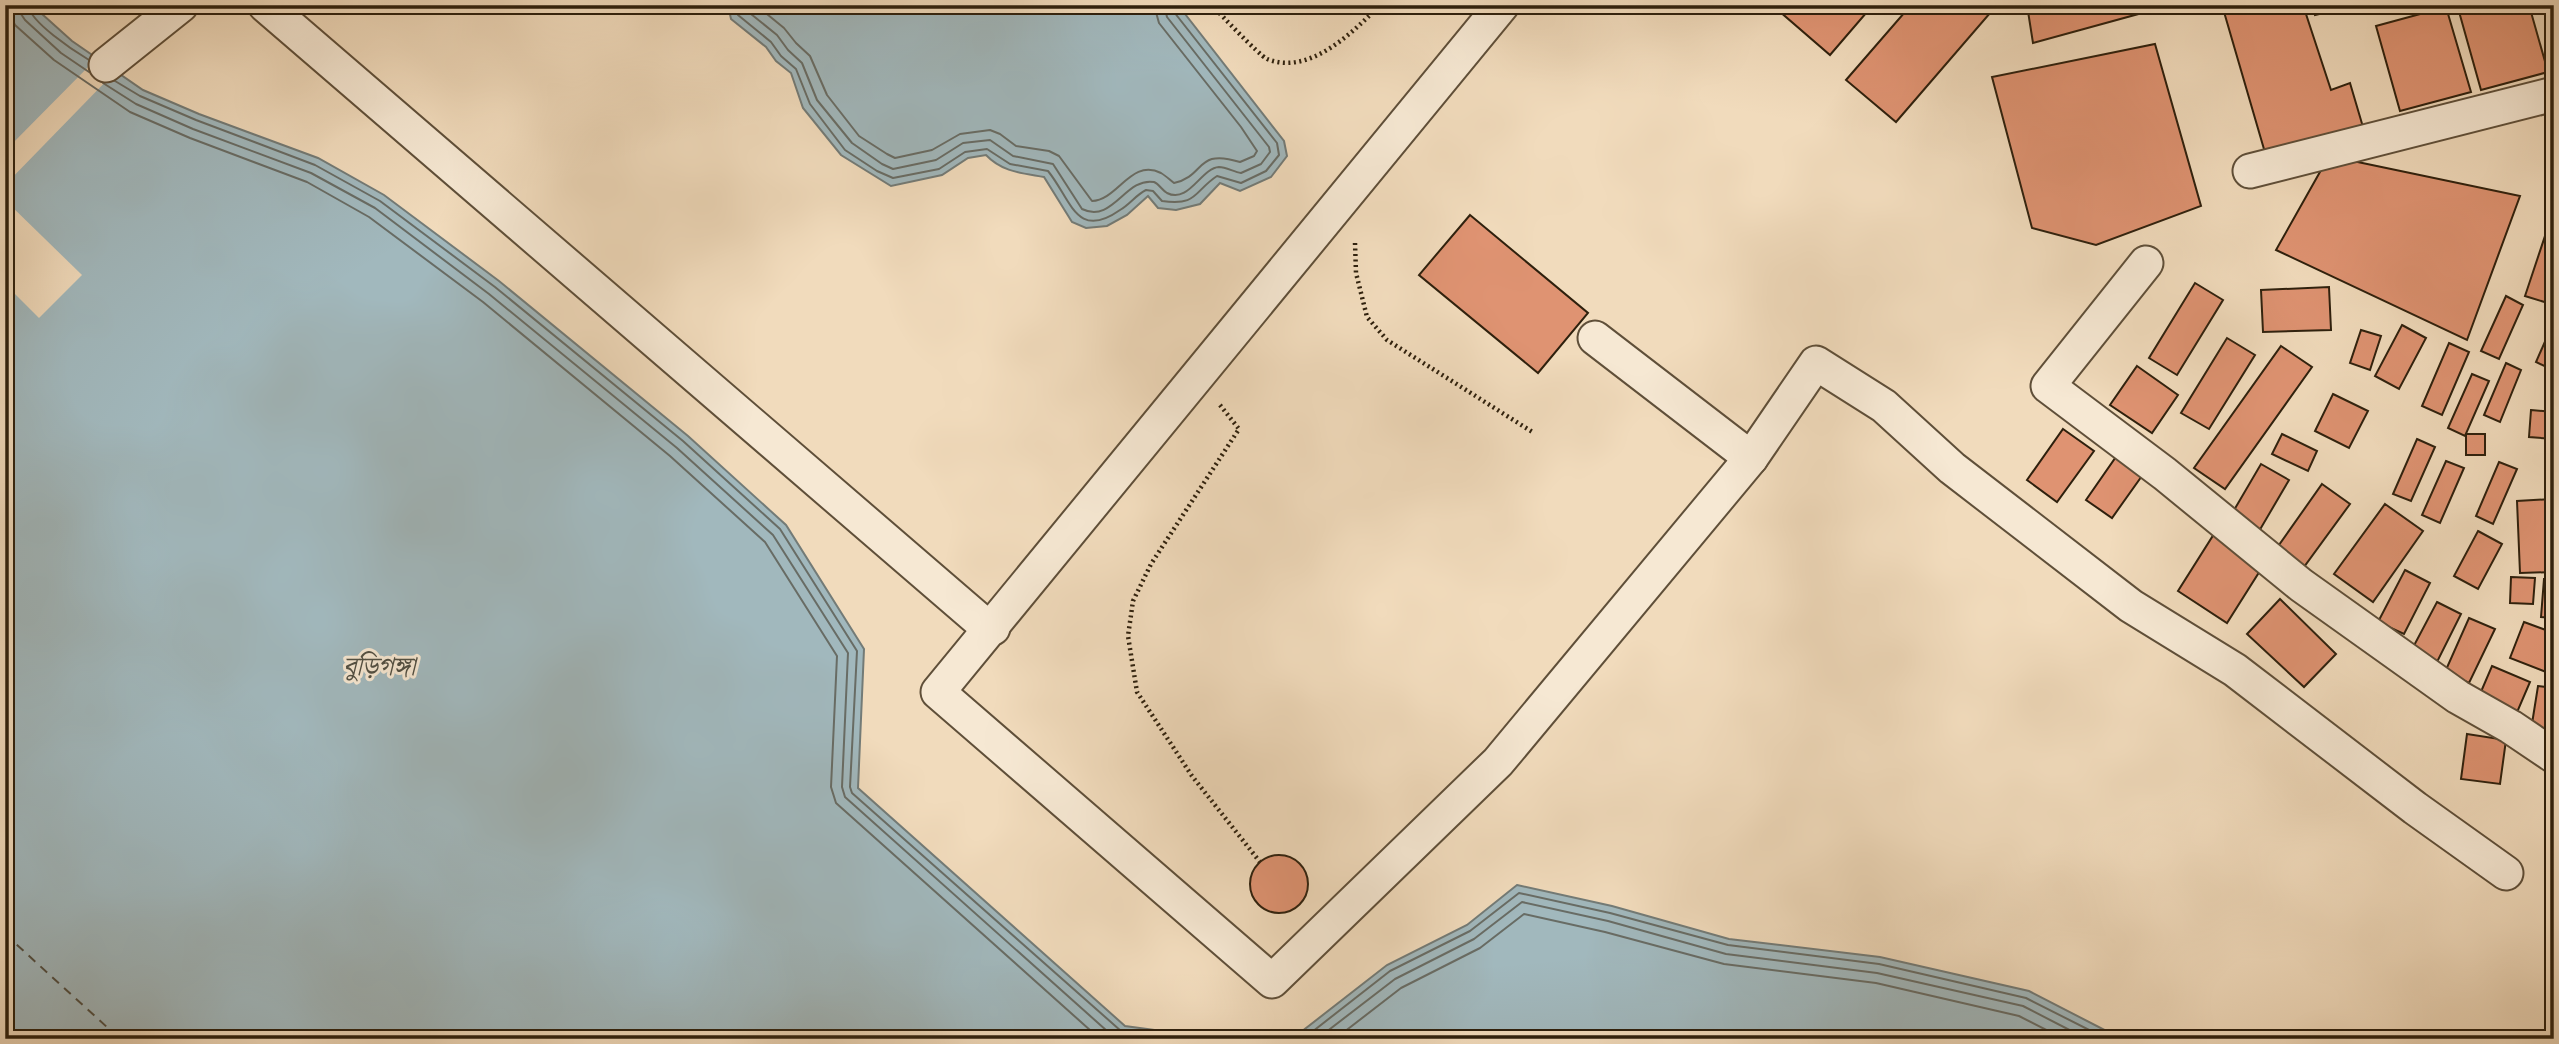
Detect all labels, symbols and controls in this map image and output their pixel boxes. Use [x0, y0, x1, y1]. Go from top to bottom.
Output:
water label: বুড়িগঙ্গা [343, 651, 418, 684]

